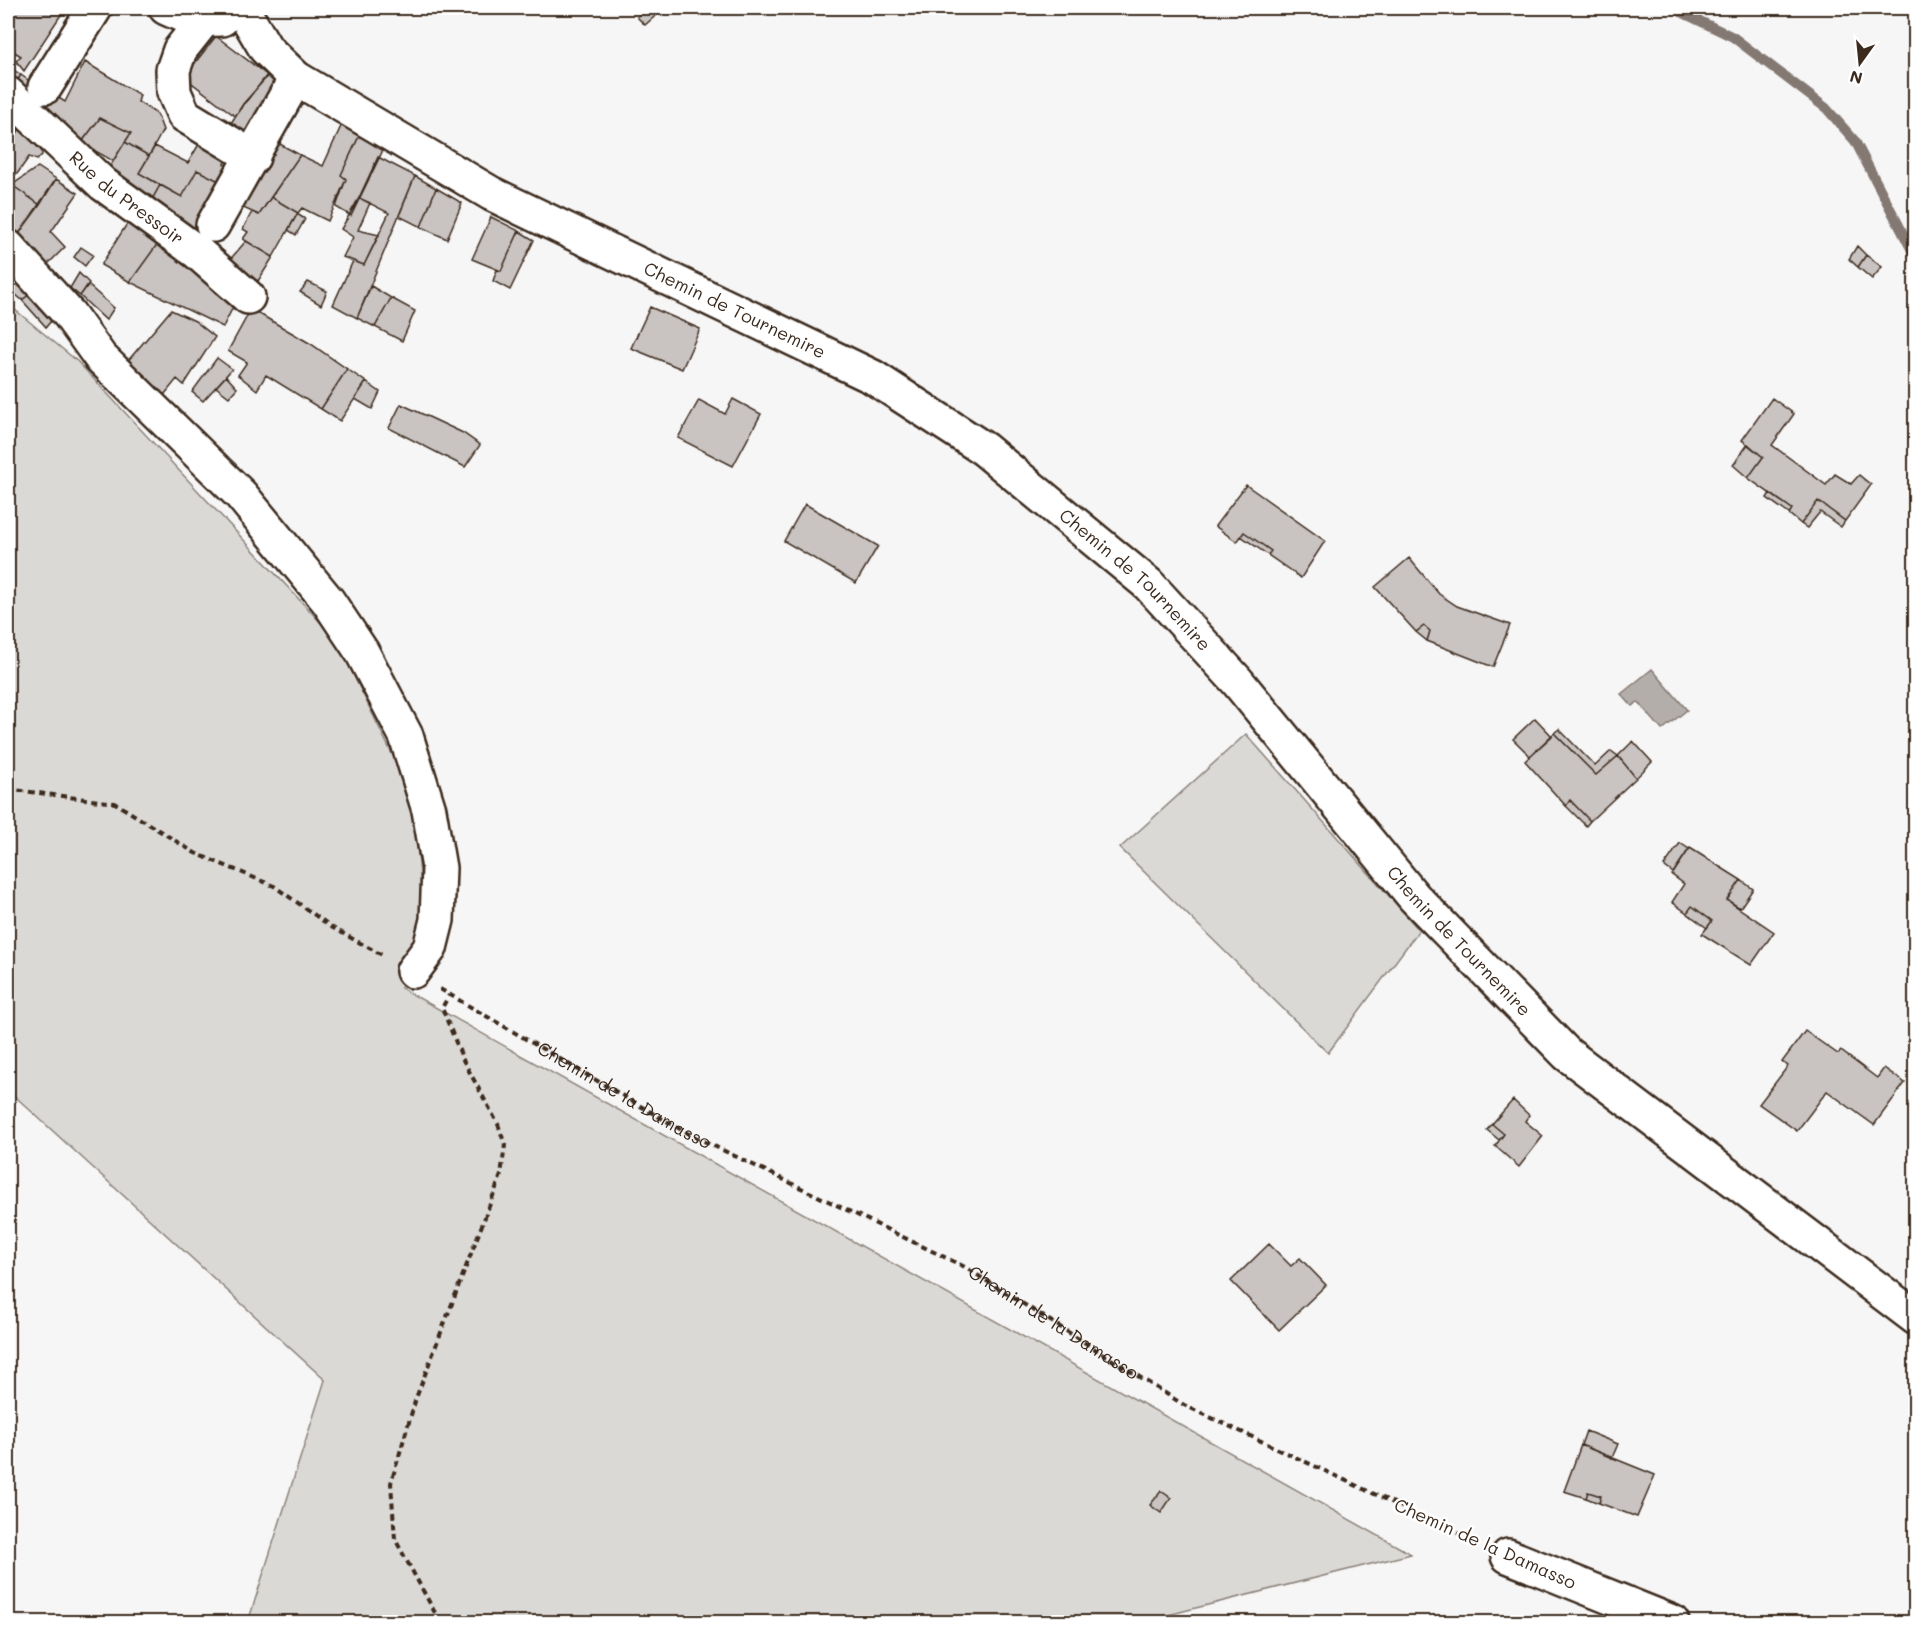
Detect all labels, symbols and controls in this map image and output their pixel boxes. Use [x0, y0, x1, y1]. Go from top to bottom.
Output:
north arrow [1830, 33, 1890, 93]
text: N [1847, 66, 1865, 90]
street label: Rue du Pressoir [65, 145, 189, 250]
street label: Chemin de Tournemire [640, 256, 830, 363]
street label: Chemin de Tournemire [1055, 503, 1217, 656]
street label: Chemin de Tournemire [1382, 860, 1537, 1021]
street label: Chemin de la Damasso [533, 1035, 716, 1154]
street label: Chemin de la Damasso [964, 1259, 1144, 1385]
street label: Chemin de la Damasso [1391, 1492, 1580, 1594]

